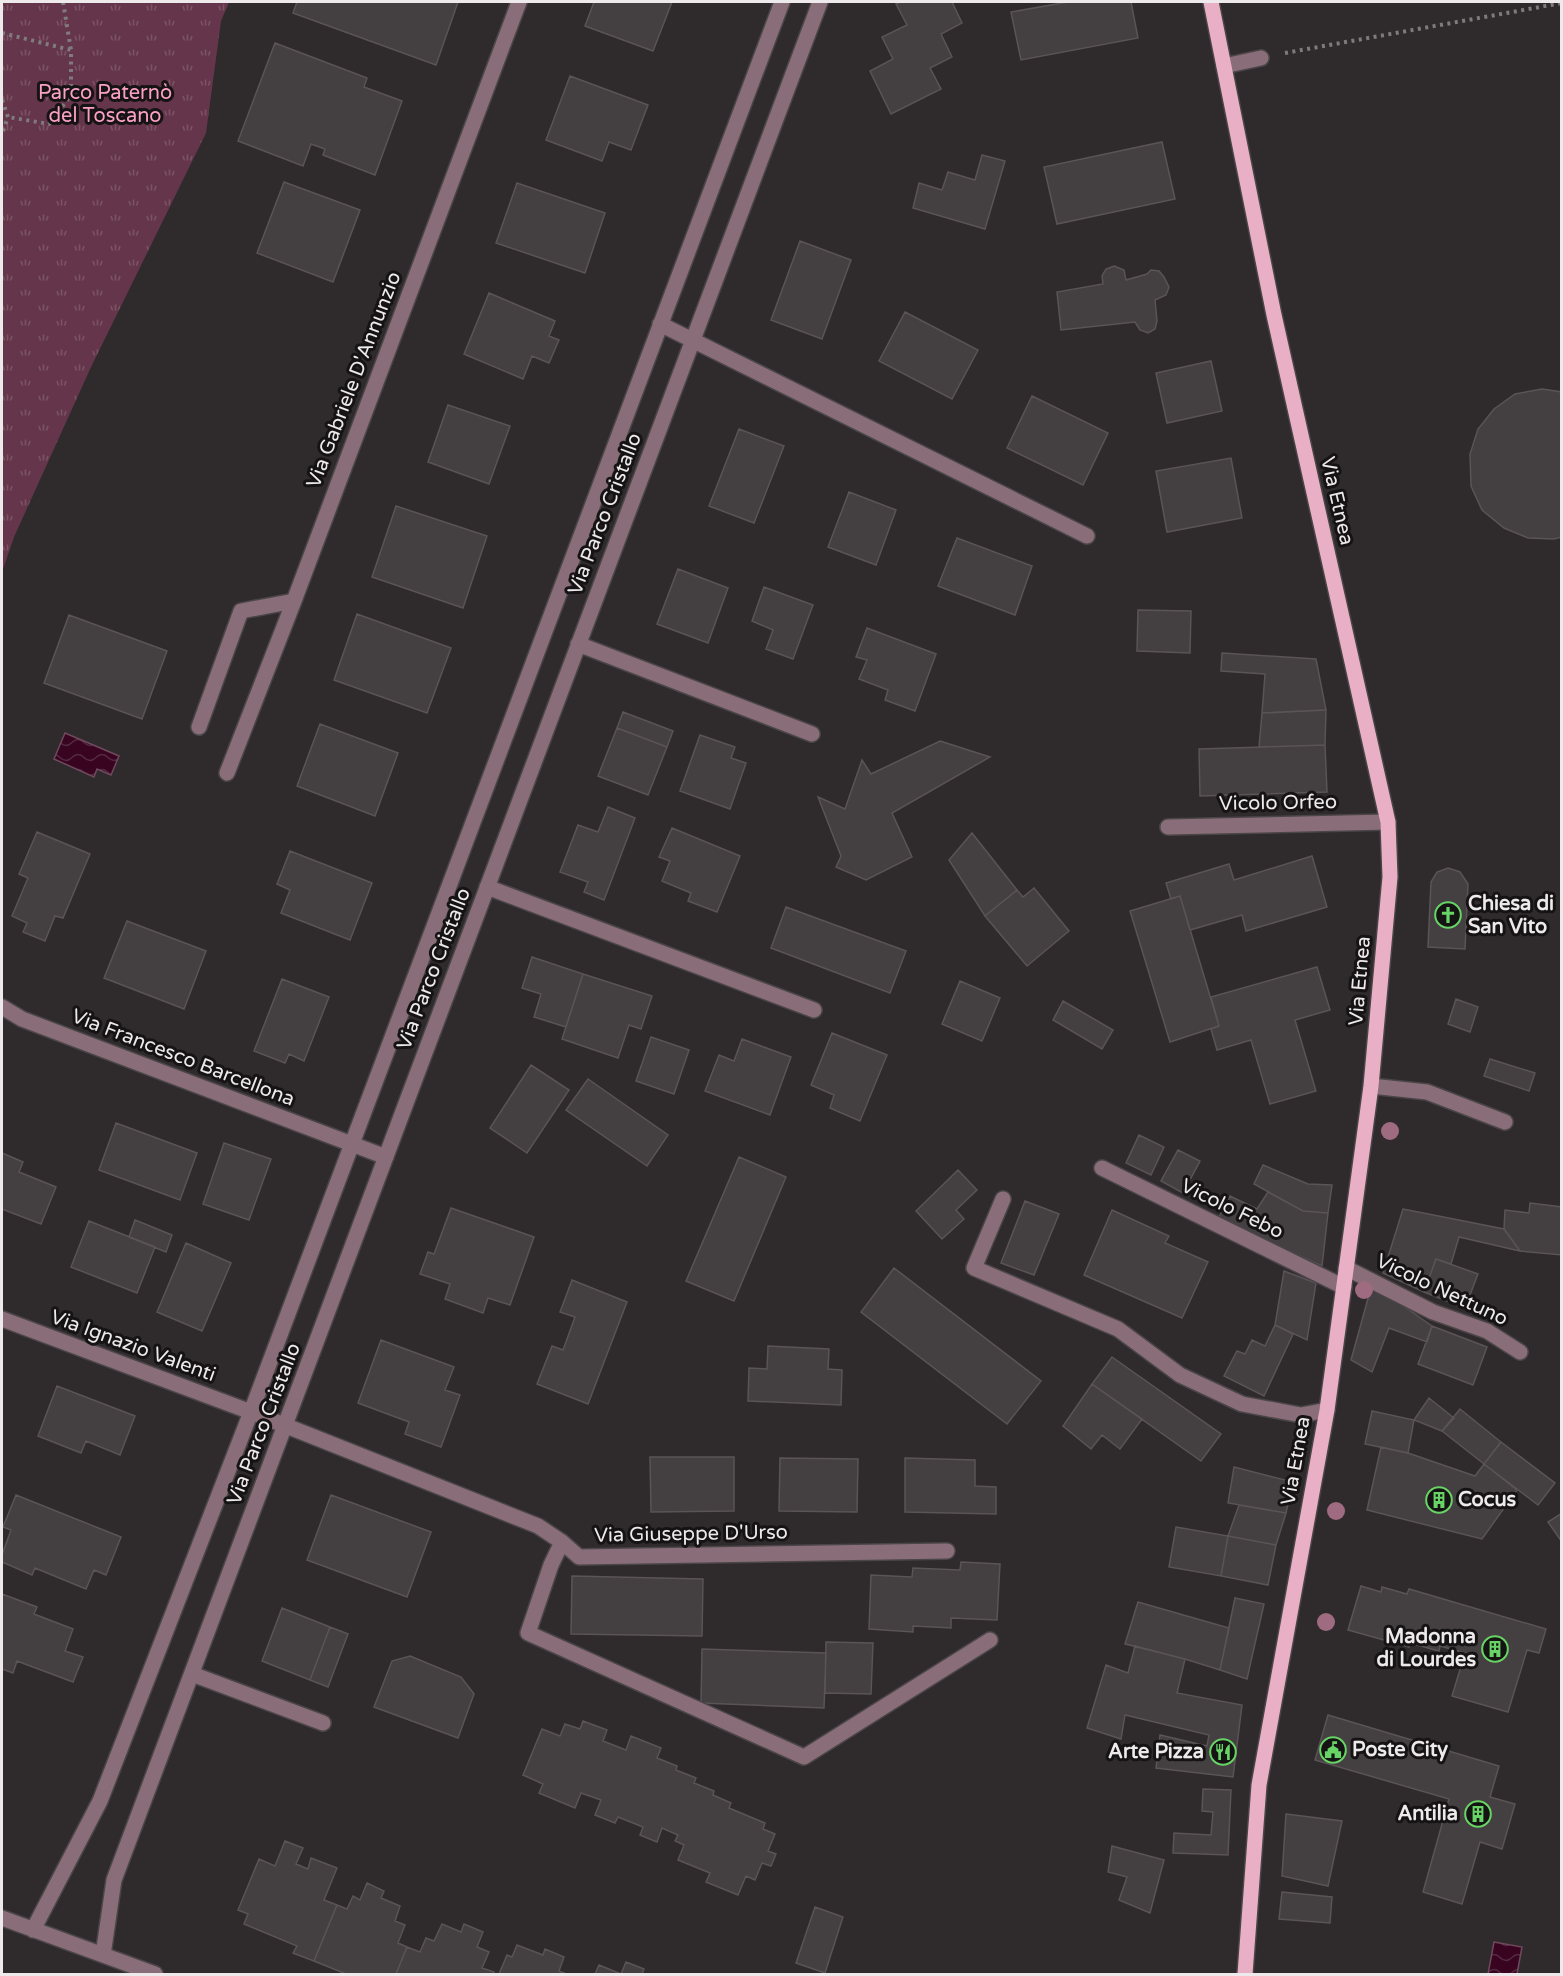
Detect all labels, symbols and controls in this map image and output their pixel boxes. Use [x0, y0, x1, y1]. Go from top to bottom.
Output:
park label: Parco Paternò del Toscano [38, 81, 172, 128]
street label: Via Gabriele D'Annunzio [302, 269, 406, 491]
street label: Via Parco Cristallo [563, 430, 647, 598]
street label: Via Etnea [1315, 454, 1359, 548]
street label: Vicolo Orfeo [1219, 790, 1337, 816]
street label: Via Parco Cristallo [392, 885, 476, 1053]
place label: Chiesa di San Vito [1468, 892, 1554, 939]
church icon: Chiesa di San Vito [1433, 900, 1463, 930]
street label: Via Etnea [1344, 935, 1376, 1027]
street label: Via Francesco Barcellona [68, 1004, 298, 1112]
street label: Vicolo Febo [1177, 1174, 1287, 1244]
street label: Vicolo Nettuno [1372, 1249, 1512, 1331]
street label: Via Ignazio Valenti [47, 1305, 219, 1387]
street label: Via Parco Cristallo [222, 1340, 306, 1508]
street label: Via Etnea [1276, 1415, 1316, 1507]
building icon: Cocus [1424, 1485, 1454, 1515]
place label: Cocus [1458, 1488, 1517, 1512]
street label: Via Giuseppe D'Urso [594, 1520, 788, 1548]
place label: Madonna di Lourdes [1376, 1625, 1476, 1672]
building icon: Madonna di Lourdes [1480, 1634, 1510, 1664]
public building icon: Poste City [1318, 1735, 1348, 1765]
restaurant icon: Arte Pizza [1208, 1737, 1238, 1767]
place label: Poste City [1352, 1738, 1448, 1762]
place label: Arte Pizza [1108, 1740, 1204, 1764]
building icon: Antilia [1463, 1799, 1493, 1829]
place label: Antilia [1397, 1802, 1458, 1826]

